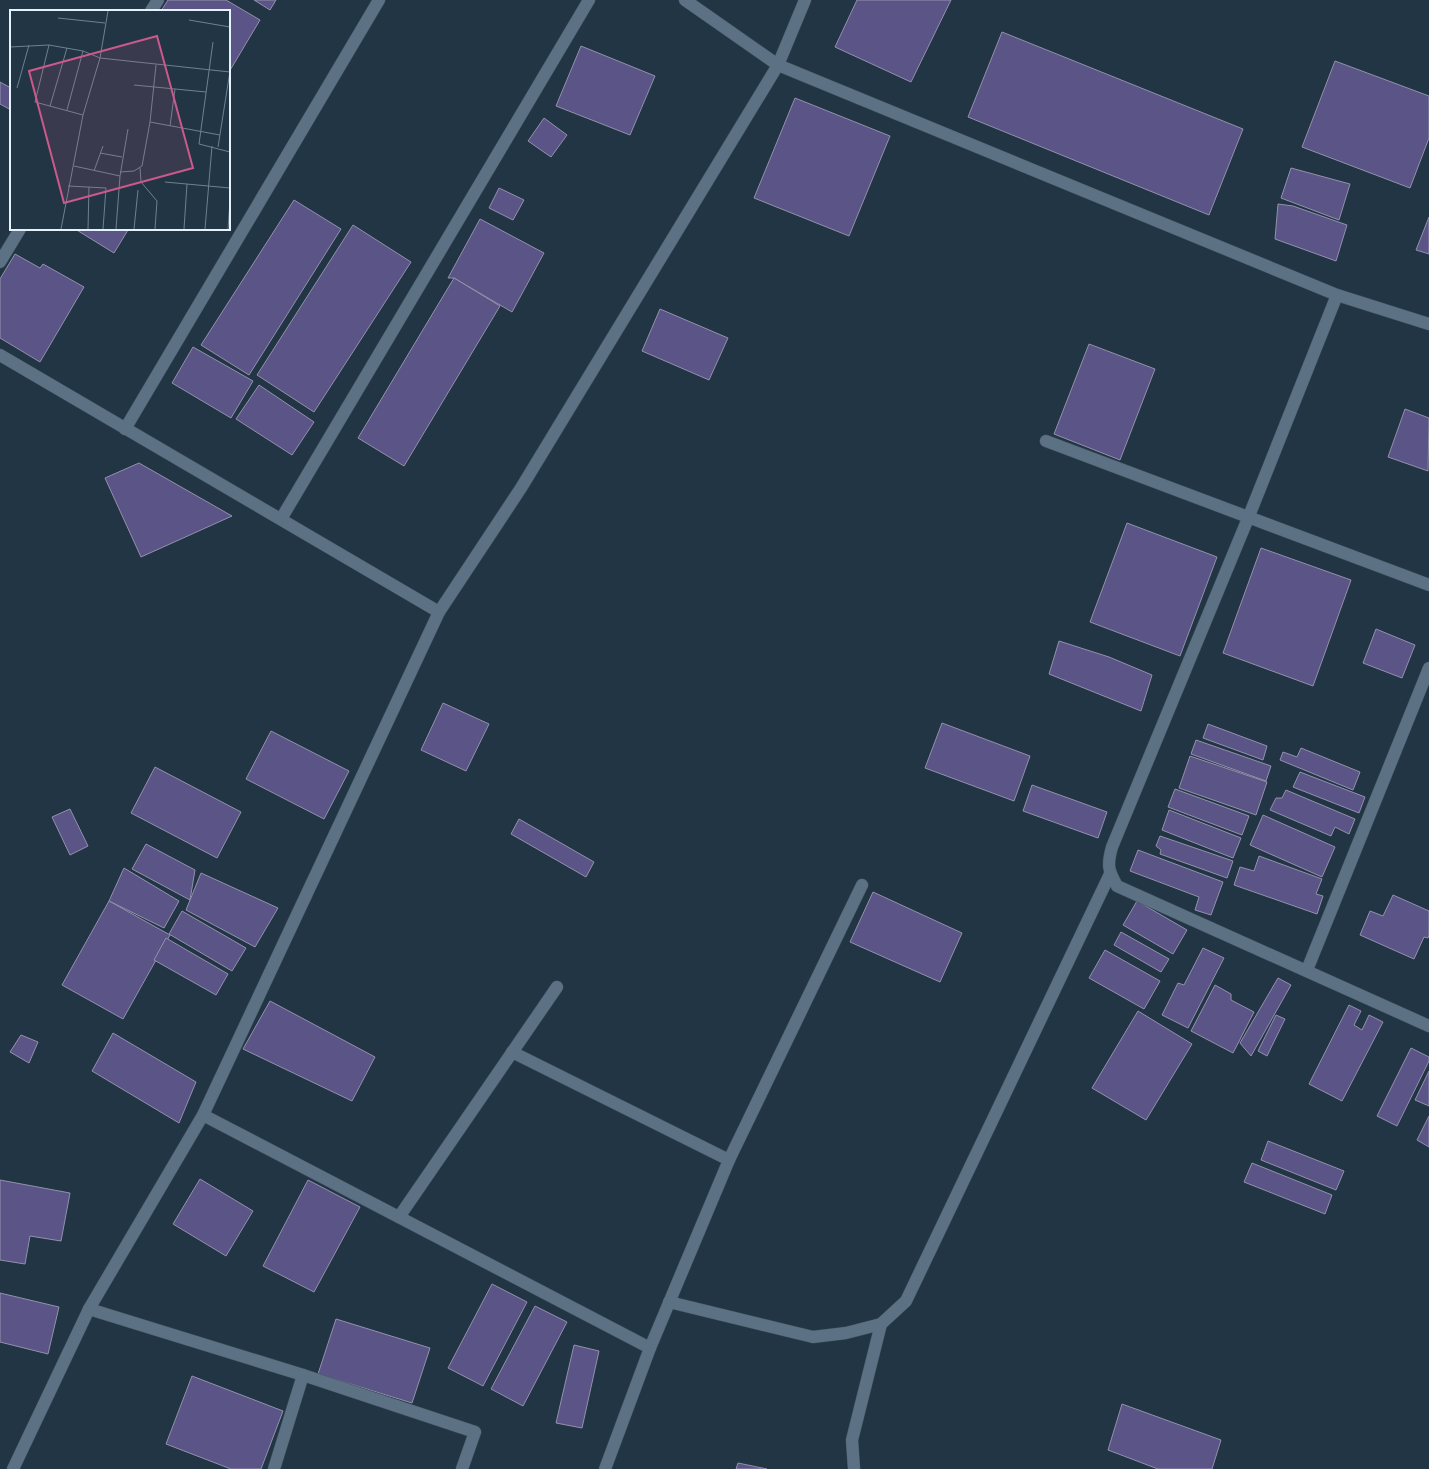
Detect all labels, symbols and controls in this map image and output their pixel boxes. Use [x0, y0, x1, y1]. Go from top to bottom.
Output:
inset map [10, 10, 230, 230]

